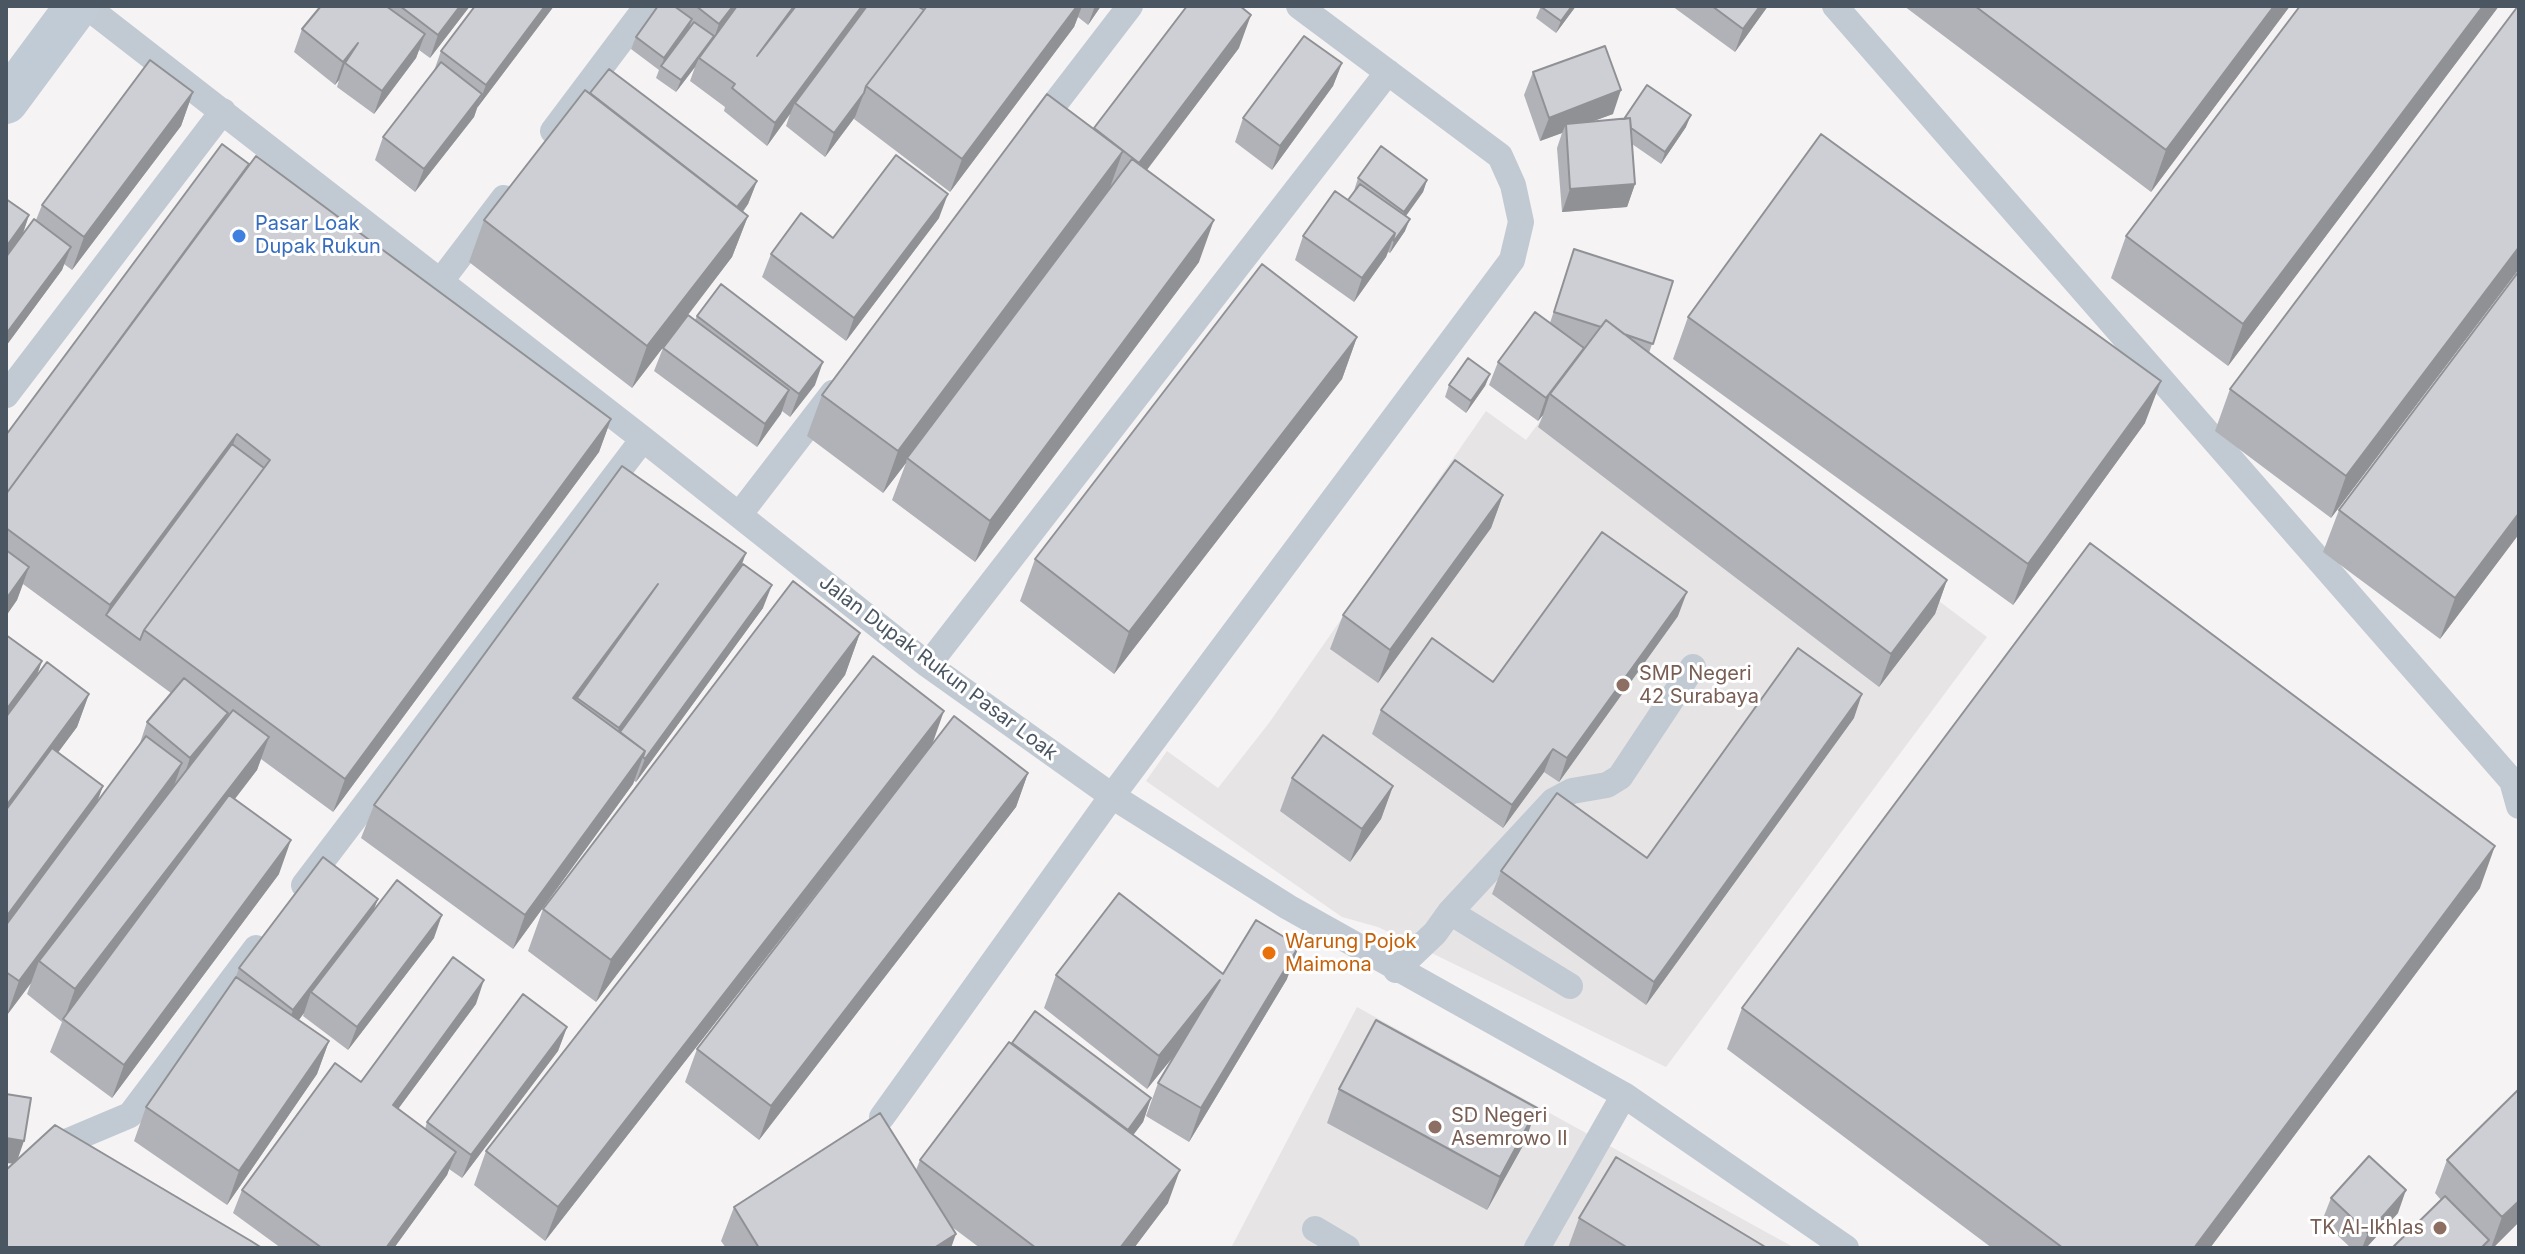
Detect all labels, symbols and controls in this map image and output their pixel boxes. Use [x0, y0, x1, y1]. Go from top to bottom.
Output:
place label: Pasar Loak Dupak Rukun [255, 212, 381, 259]
marker: Pasar Loak Dupak Rukun [230, 227, 248, 245]
street label: Jalan Dupak Rukun Pasar Loak [814, 570, 1062, 766]
place label: SMP Negeri 42 Surabaya [1639, 662, 1759, 709]
marker: SMP Negeri 42 Surabaya [1614, 676, 1632, 694]
place label: Warung Pojok Maimona [1285, 930, 1416, 977]
marker: Warung Pojok Maimona [1260, 944, 1278, 962]
place label: SD Negeri Asemrowo II [1451, 1104, 1568, 1151]
marker: SD Negeri Asemrowo II [1426, 1118, 1444, 1136]
place label: TK Al-Ikhlas [2309, 1216, 2424, 1240]
marker: TK Al-Ikhlas [2431, 1219, 2449, 1237]

